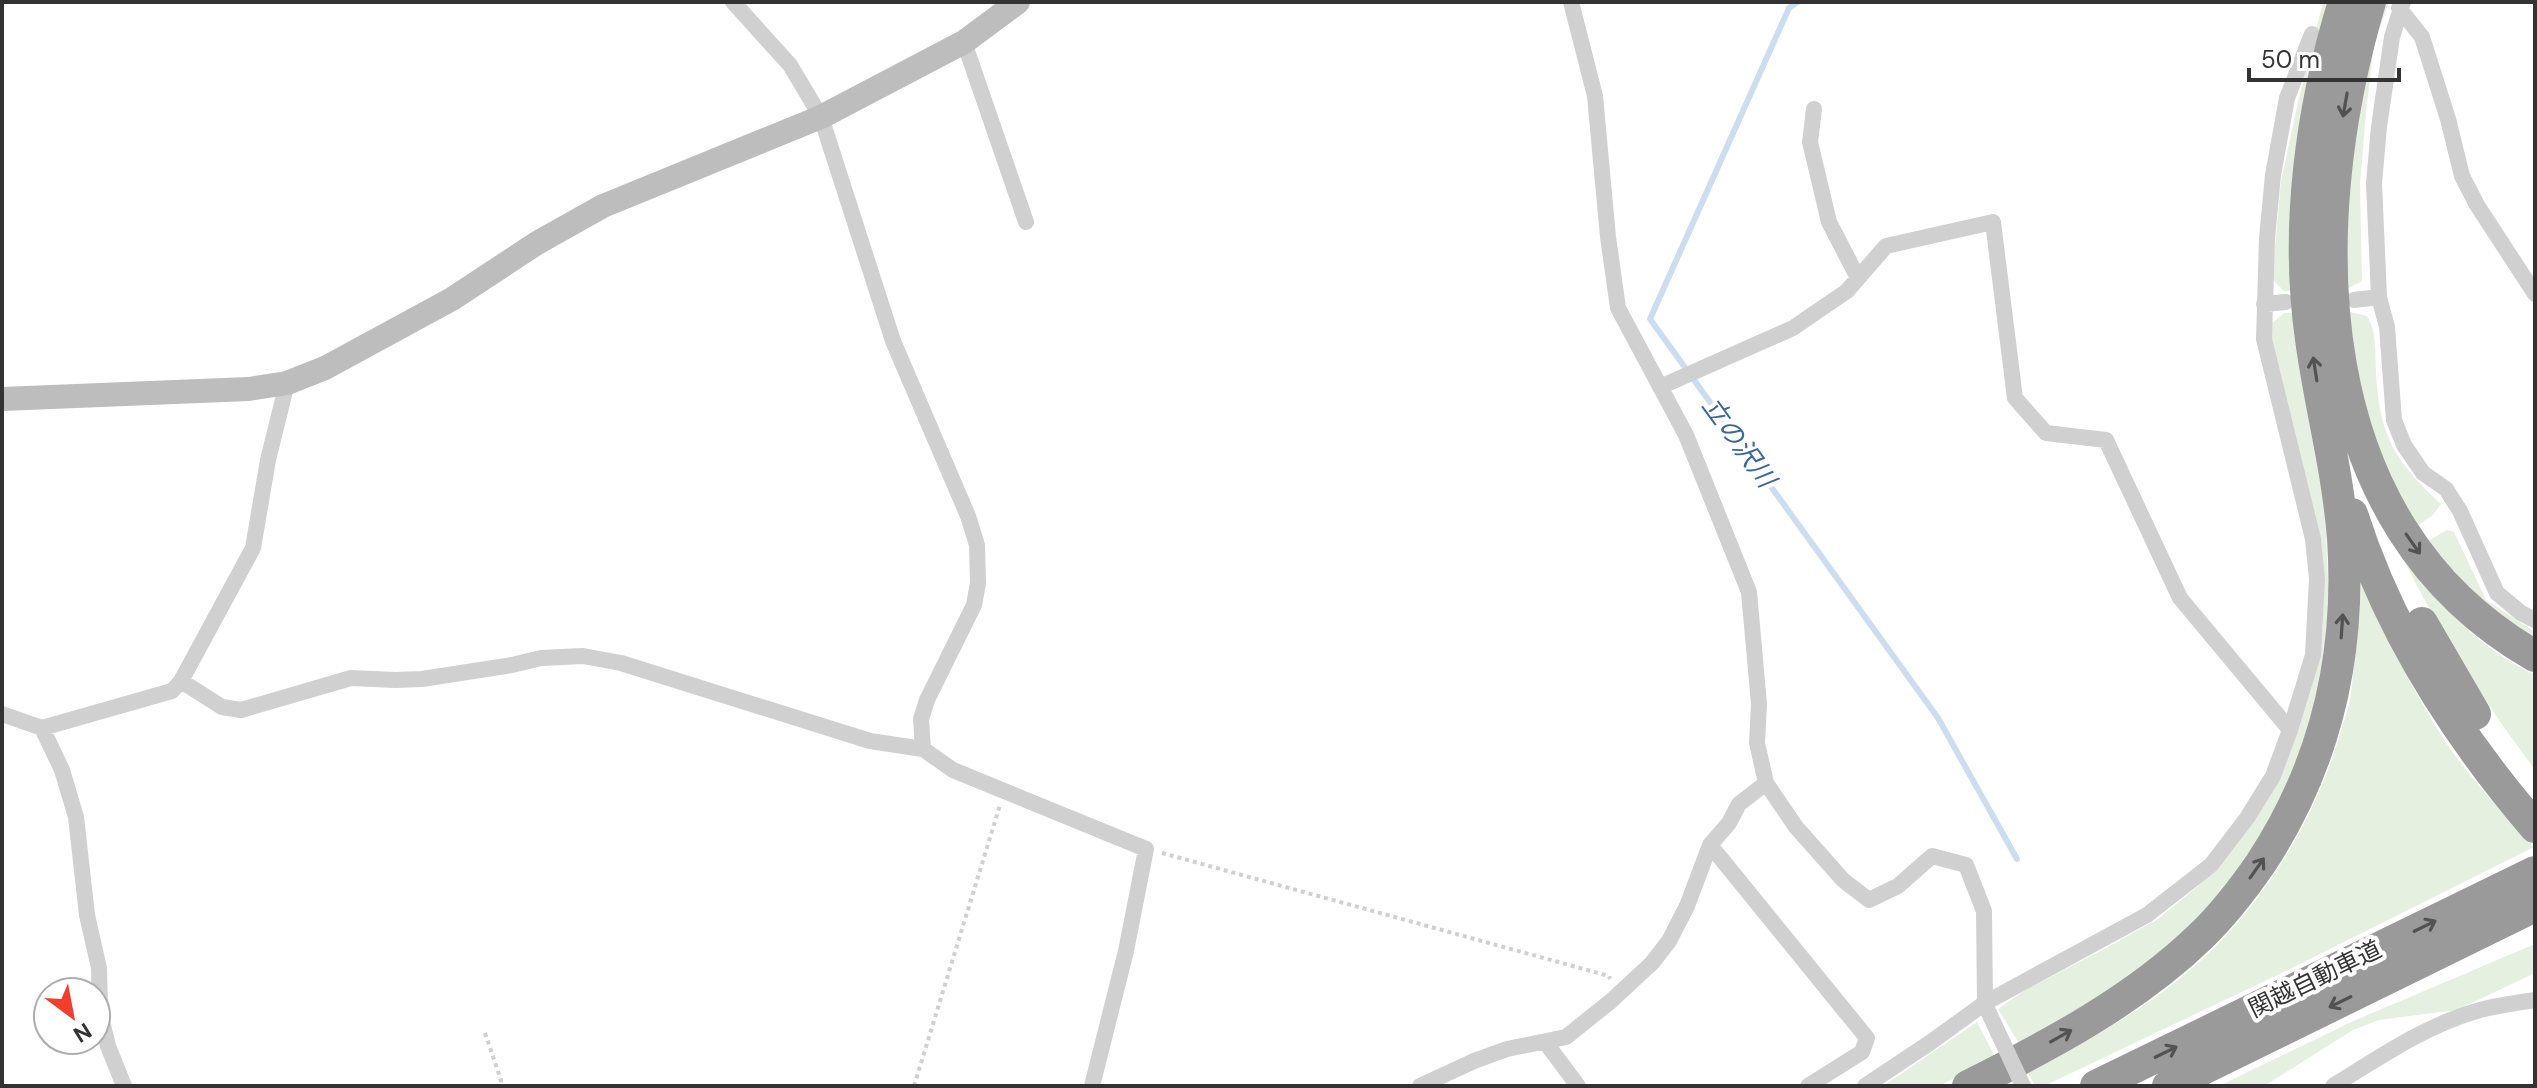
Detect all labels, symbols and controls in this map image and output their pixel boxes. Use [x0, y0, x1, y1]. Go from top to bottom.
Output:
scale bar [2249, 32, 2399, 82]
text: 50 m [2261, 44, 2320, 75]
one-way arrow [2337, 92, 2352, 117]
one-way arrow [2307, 357, 2322, 382]
water label: 立の沢川 [1695, 390, 1785, 496]
one-way arrow [2405, 532, 2421, 554]
one-way arrow [2335, 613, 2350, 640]
one-way arrow [2249, 858, 2265, 880]
one-way arrow [2412, 918, 2436, 933]
street label: 関越自動車道 [2243, 933, 2386, 1024]
north arrow [32, 976, 112, 1056]
one-way arrow [2328, 995, 2352, 1011]
text: N [68, 1016, 97, 1049]
one-way arrow [2049, 1027, 2073, 1043]
one-way arrow [2154, 1044, 2178, 1059]

